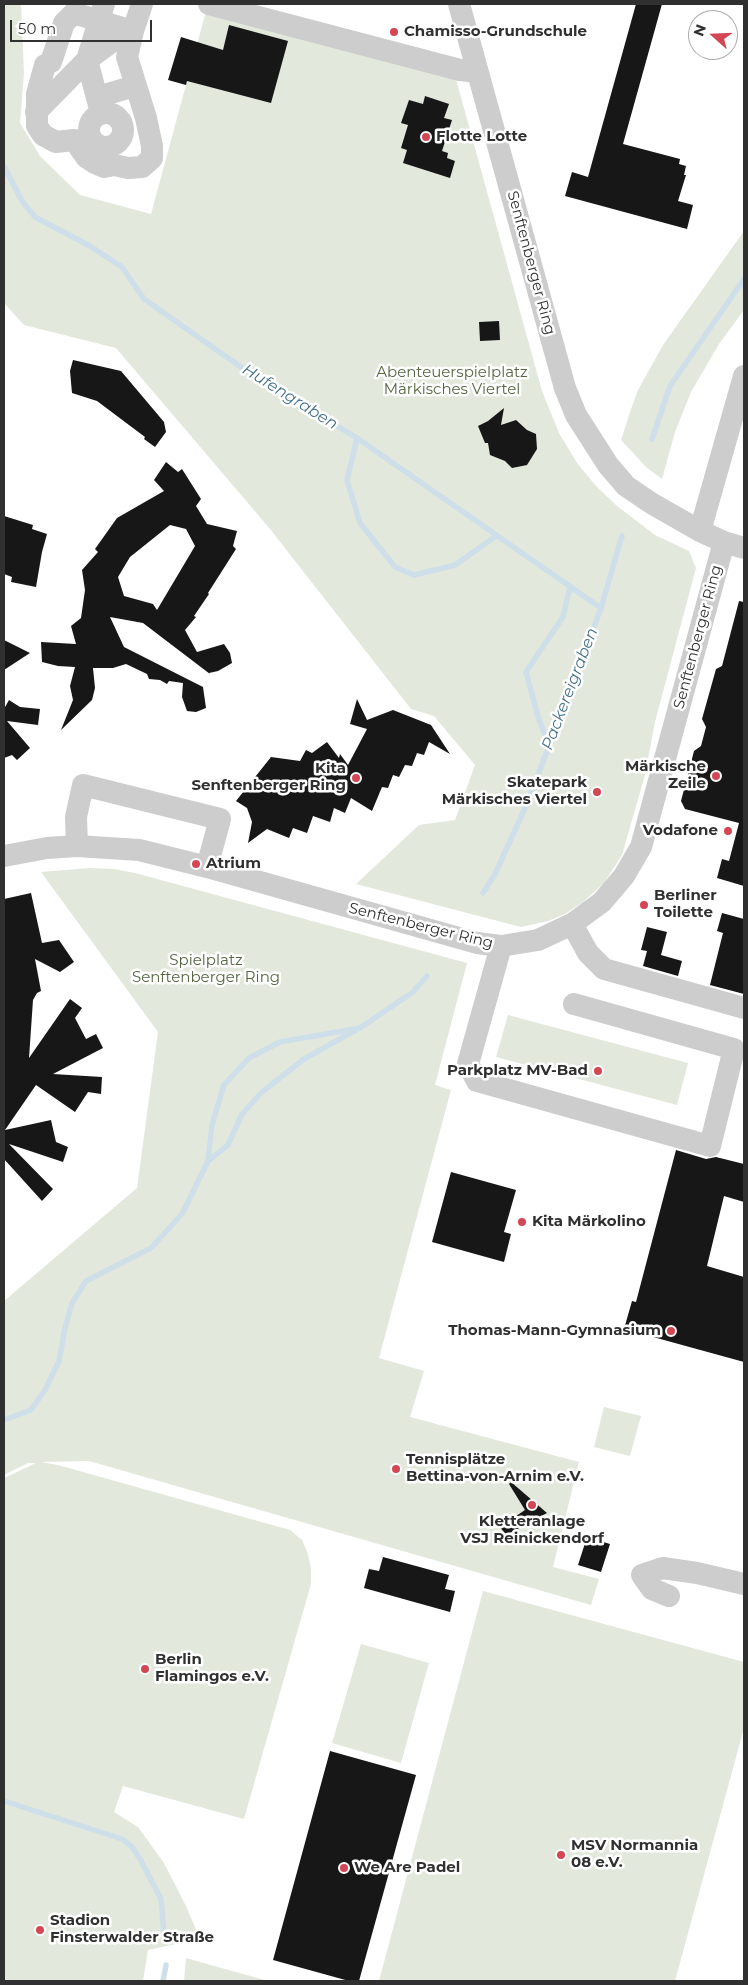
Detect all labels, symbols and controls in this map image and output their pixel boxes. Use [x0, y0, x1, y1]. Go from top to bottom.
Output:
scale bar [12, 10, 155, 42]
north arrow [688, 10, 738, 60]
text: 50 m [18, 19, 56, 38]
text: N [689, 22, 710, 39]
place label: Chamisso-Grundschule [404, 23, 587, 41]
marker: Chamisso-Grundschule [388, 26, 400, 38]
place label: Flotte Lotte [436, 128, 527, 146]
marker: Flotte Lotte [420, 131, 432, 143]
street label: Senftenberger Ring [503, 189, 559, 337]
water label: Hufengraben [239, 360, 341, 434]
park label: Abenteuerspielplatz Märkisches Viertel [376, 364, 528, 399]
street label: Senftenberger Ring [670, 563, 726, 711]
water label: Packereigraben [538, 625, 602, 753]
place label: Märkische Zeile [625, 758, 706, 793]
place label: Kita Senftenberger Ring [191, 760, 346, 795]
marker: Märkische Zeile [710, 770, 722, 782]
marker: Kita Senftenberger Ring [350, 772, 362, 784]
place label: Skatepark Märkisches Viertel [442, 774, 587, 809]
marker: Skatepark Märkisches Viertel [591, 786, 603, 798]
place label: Vodafone [643, 822, 718, 840]
marker: Vodafone [722, 825, 734, 837]
place label: Atrium [206, 855, 261, 873]
marker: Atrium [190, 858, 202, 870]
place label: Berliner Toilette [654, 887, 717, 922]
street label: Senftenberger Ring [347, 899, 495, 953]
marker: Berliner Toilette [638, 899, 650, 911]
park label: Spielplatz Senftenberger Ring [132, 952, 280, 987]
place label: Parkplatz MV-Bad [447, 1062, 588, 1080]
marker: Parkplatz MV-Bad [592, 1065, 604, 1077]
place label: Kita Märkolino [532, 1213, 646, 1231]
marker: Kita Märkolino [516, 1216, 528, 1228]
place label: Thomas-Mann-Gymnasium [448, 1322, 661, 1340]
marker: Thomas-Mann-Gymnasium [665, 1325, 677, 1337]
place label: Tennisplätze Bettina-von-Arnim e.V. [406, 1451, 584, 1486]
marker: Tennisplätze Bettina-von-Arnim e.V. [390, 1463, 402, 1475]
marker: Kletteranlage VSJ Reinickendorf [526, 1499, 538, 1511]
place label: Kletteranlage VSJ Reinickendorf [460, 1513, 604, 1548]
place label: Berlin Flamingos e.V. [155, 1651, 269, 1686]
marker: Berlin Flamingos e.V. [139, 1663, 151, 1675]
place label: MSV Normannia 08 e.V. [571, 1837, 698, 1872]
marker: MSV Normannia 08 e.V. [555, 1849, 567, 1861]
place label: We Are Padel [354, 1859, 460, 1877]
marker: We Are Padel [338, 1862, 350, 1874]
place label: Stadion Finsterwalder Straße [50, 1912, 214, 1947]
marker: Stadion Finsterwalder Straße [34, 1924, 46, 1936]

